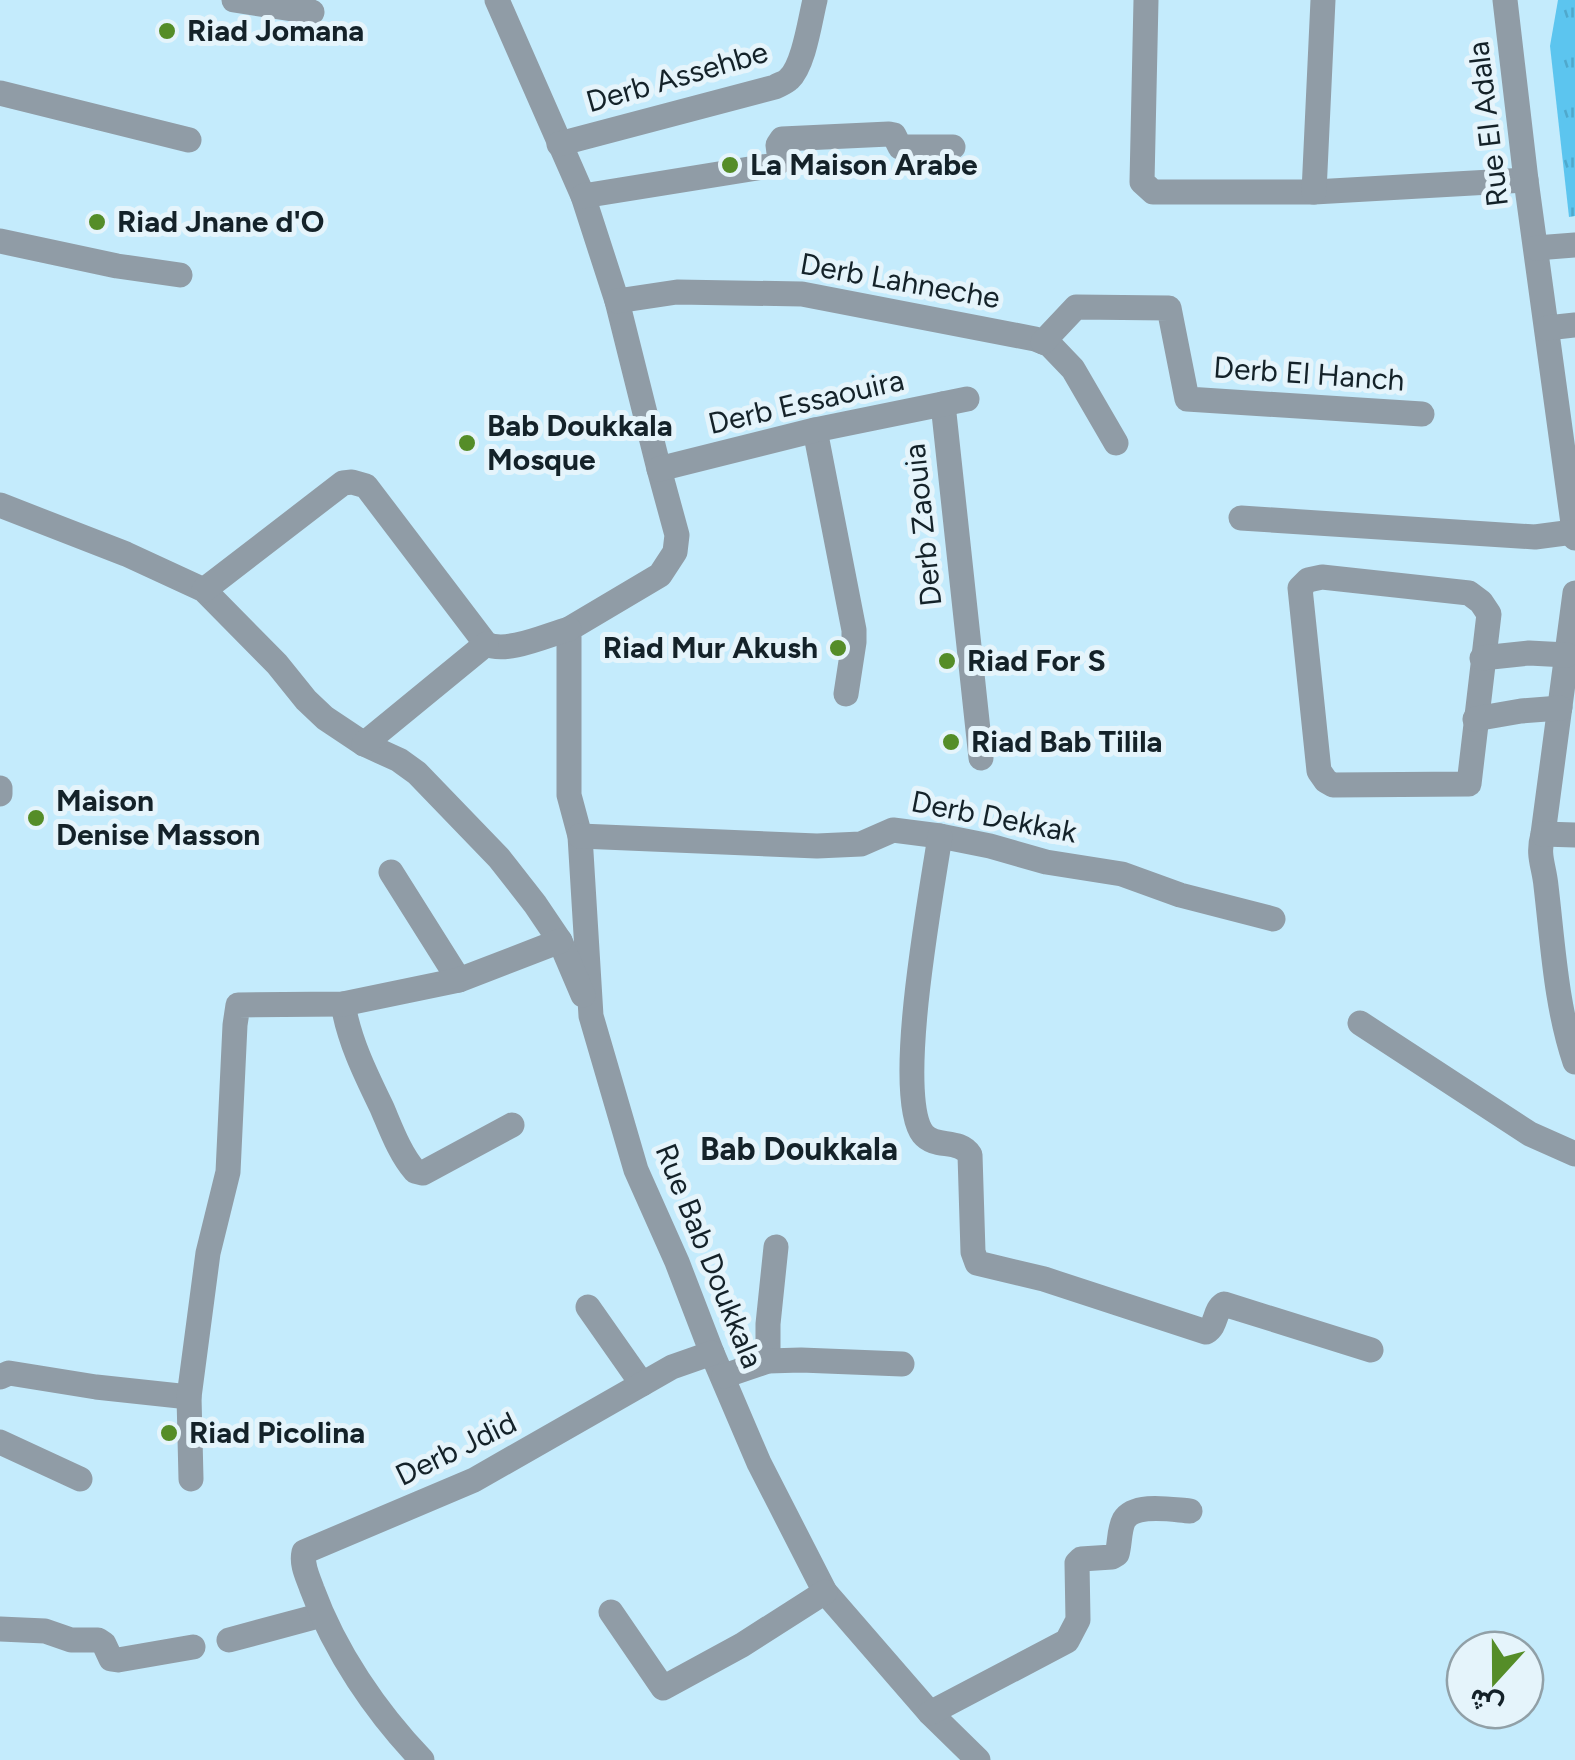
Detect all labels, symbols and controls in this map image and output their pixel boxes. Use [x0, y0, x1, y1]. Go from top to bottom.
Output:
place label: Riad Jomana [187, 12, 364, 49]
marker: Riad Jomana [156, 20, 178, 42]
street label: Derb Assehbe [582, 33, 772, 120]
street label: Rue El Adala [1459, 39, 1516, 209]
place label: La Maison Arabe [750, 146, 978, 183]
marker: La Maison Arabe [719, 154, 741, 176]
place label: Riad Jnane d'O [117, 203, 324, 240]
marker: Riad Jnane d'O [86, 211, 108, 233]
street label: Derb Lahneche [797, 245, 1003, 316]
street label: Derb El Hanch [1212, 348, 1406, 399]
street label: Derb Essaouira [704, 361, 907, 442]
place label: Bab Doukkala Mosque [487, 407, 673, 478]
marker: Bab Doukkala Mosque [456, 432, 478, 454]
street label: Derb Zaouia [896, 442, 949, 608]
place label: Riad Mur Akush [603, 629, 818, 666]
marker: Riad Mur Akush [827, 637, 849, 659]
place label: Riad For S [967, 642, 1106, 679]
marker: Riad For S [936, 650, 958, 672]
place label: Riad Bab Tilila [971, 723, 1163, 760]
marker: Riad Bab Tilila [940, 731, 962, 753]
place label: Maison Denise Masson [56, 782, 260, 853]
street label: Derb Dekkak [908, 782, 1080, 851]
marker: Maison Denise Masson [25, 807, 47, 829]
district label: Bab Doukkala [700, 1130, 898, 1168]
street label: Rue Bab Doukkala [648, 1138, 771, 1373]
street label: Derb Jdid [389, 1403, 522, 1494]
place label: Riad Picolina [189, 1414, 365, 1451]
marker: Riad Picolina [158, 1422, 180, 1444]
north arrow [1445, 1630, 1545, 1730]
text: ش [1464, 1681, 1508, 1725]

